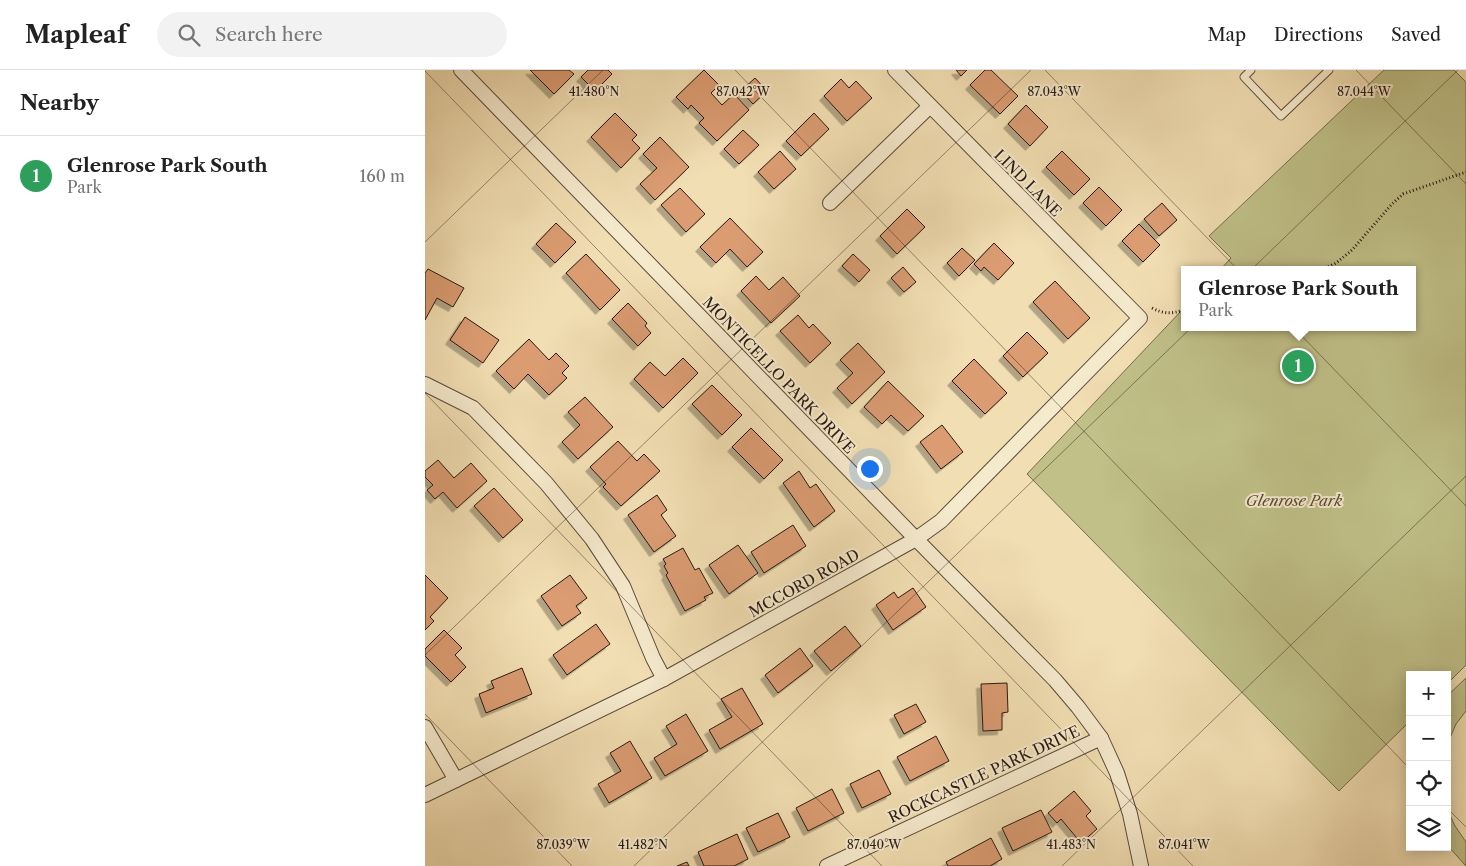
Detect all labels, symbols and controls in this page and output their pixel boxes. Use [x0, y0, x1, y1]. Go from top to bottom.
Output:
search box [157, 12, 507, 57]
text: Mapleaf [25, 20, 127, 49]
icon: search [175, 21, 203, 49]
text: Search here [215, 23, 323, 46]
text: Map [1207, 24, 1246, 46]
text: Directions [1274, 24, 1363, 46]
text: Saved [1391, 24, 1441, 46]
text: 41.480°N [569, 84, 619, 99]
text: 87.042°W [716, 84, 771, 99]
text: 87.043°W [1027, 84, 1082, 99]
text: 87.044°W [1337, 84, 1392, 99]
text: Nearby [20, 90, 99, 115]
street label: LIND LANE [990, 145, 1066, 221]
text: Glenrose Park South [67, 154, 268, 177]
text: 1 [32, 166, 40, 186]
text: 160 m [360, 166, 405, 186]
text: Park [67, 177, 102, 197]
popup [1181, 266, 1416, 331]
text: Glenrose Park South [1198, 277, 1399, 300]
street label: MONTICELLO PARK DRIVE [699, 293, 859, 457]
text: Park [1198, 300, 1233, 320]
pin: 1 [1282, 347, 1314, 385]
your location [857, 456, 883, 482]
park label: Glenrose Park [1246, 491, 1342, 510]
street label: MCCORD ROAD [745, 545, 863, 621]
map controls [1406, 671, 1451, 851]
button: + [1406, 671, 1451, 716]
button: − [1406, 716, 1451, 761]
street label: ROCKCASTLE PARK DRIVE [885, 721, 1083, 827]
button: locate [1406, 761, 1451, 806]
button: layers [1406, 806, 1451, 851]
text: 87.039°W [536, 837, 591, 852]
text: 41.482°N [618, 837, 668, 852]
text: 87.040°W [847, 837, 902, 852]
text: 41.483°N [1046, 837, 1096, 852]
text: 87.041°W [1158, 837, 1211, 852]

